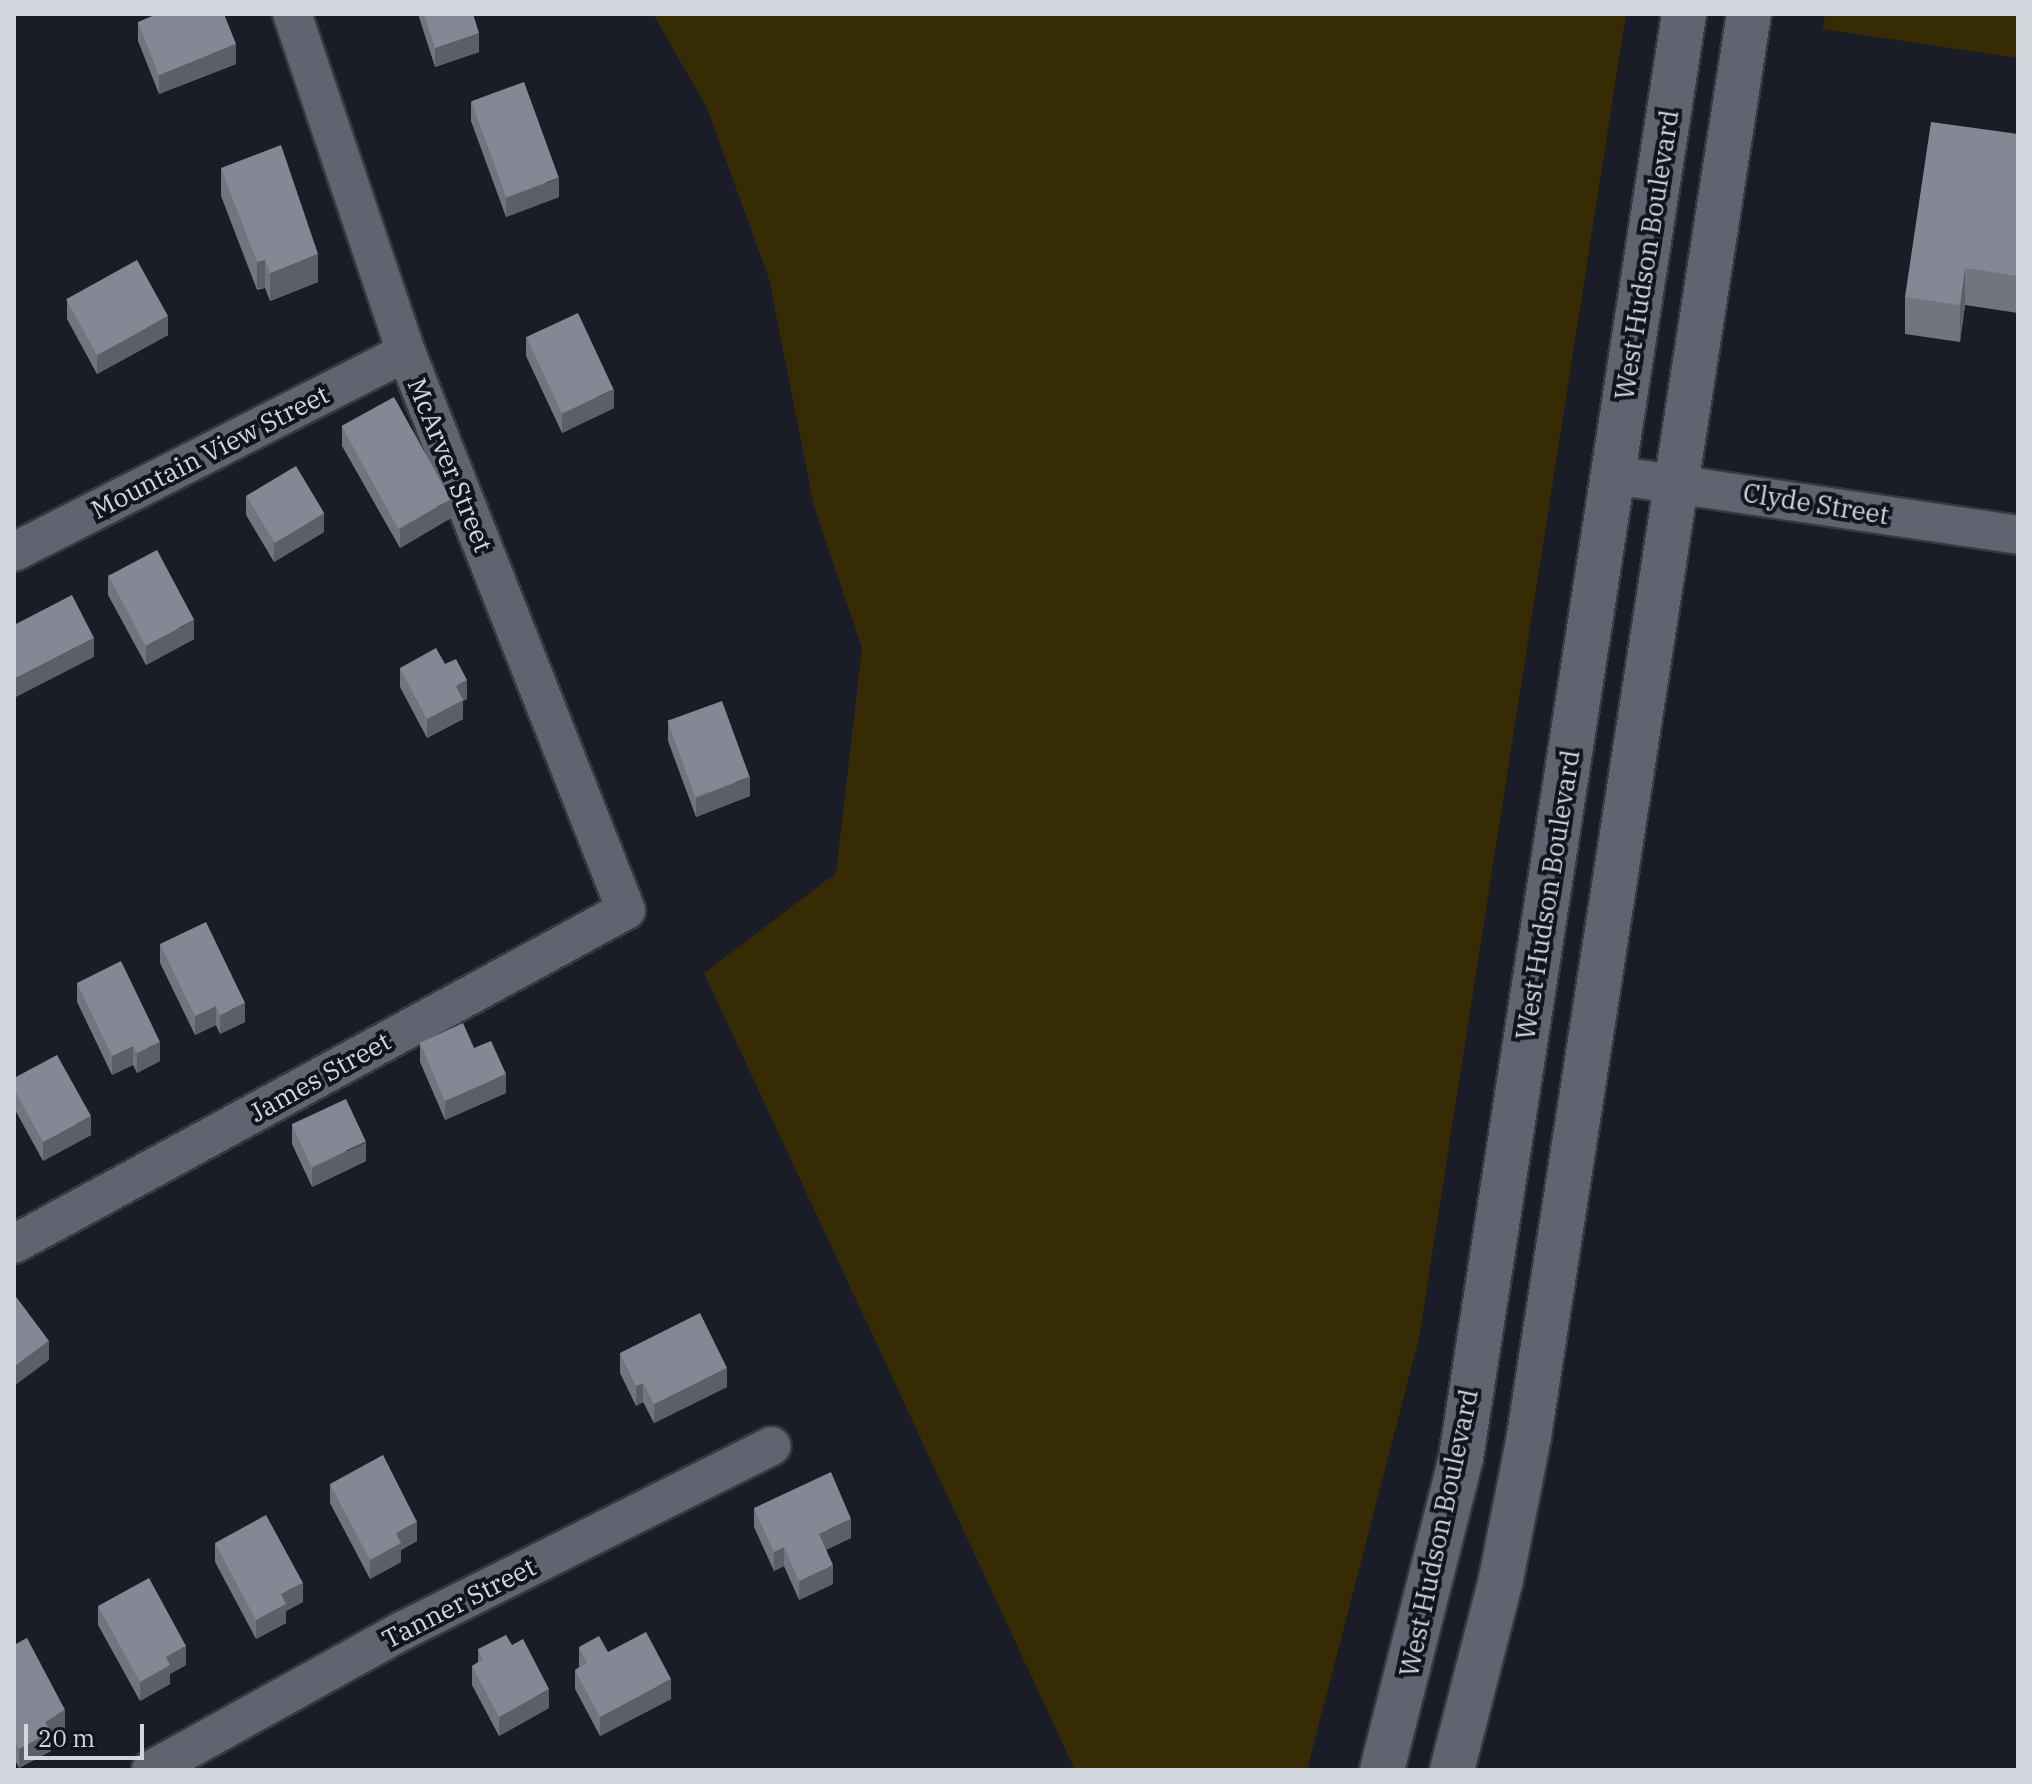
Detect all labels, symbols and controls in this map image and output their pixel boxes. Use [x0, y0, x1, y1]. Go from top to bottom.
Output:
street label: West Hudson Boulevard [1609, 108, 1685, 402]
street label: McArver Street [401, 374, 499, 556]
street label: Mountain View Street [86, 379, 334, 525]
street label: Clyde Street [1741, 477, 1891, 531]
street label: West Hudson Boulevard [1510, 748, 1586, 1042]
street label: James Street [244, 1025, 396, 1129]
street label: West Hudson Boulevard [1393, 1386, 1485, 1680]
street label: Tanner Street [377, 1551, 541, 1655]
scale bar [28, 1708, 148, 1758]
text: 20 m [38, 1722, 95, 1754]

